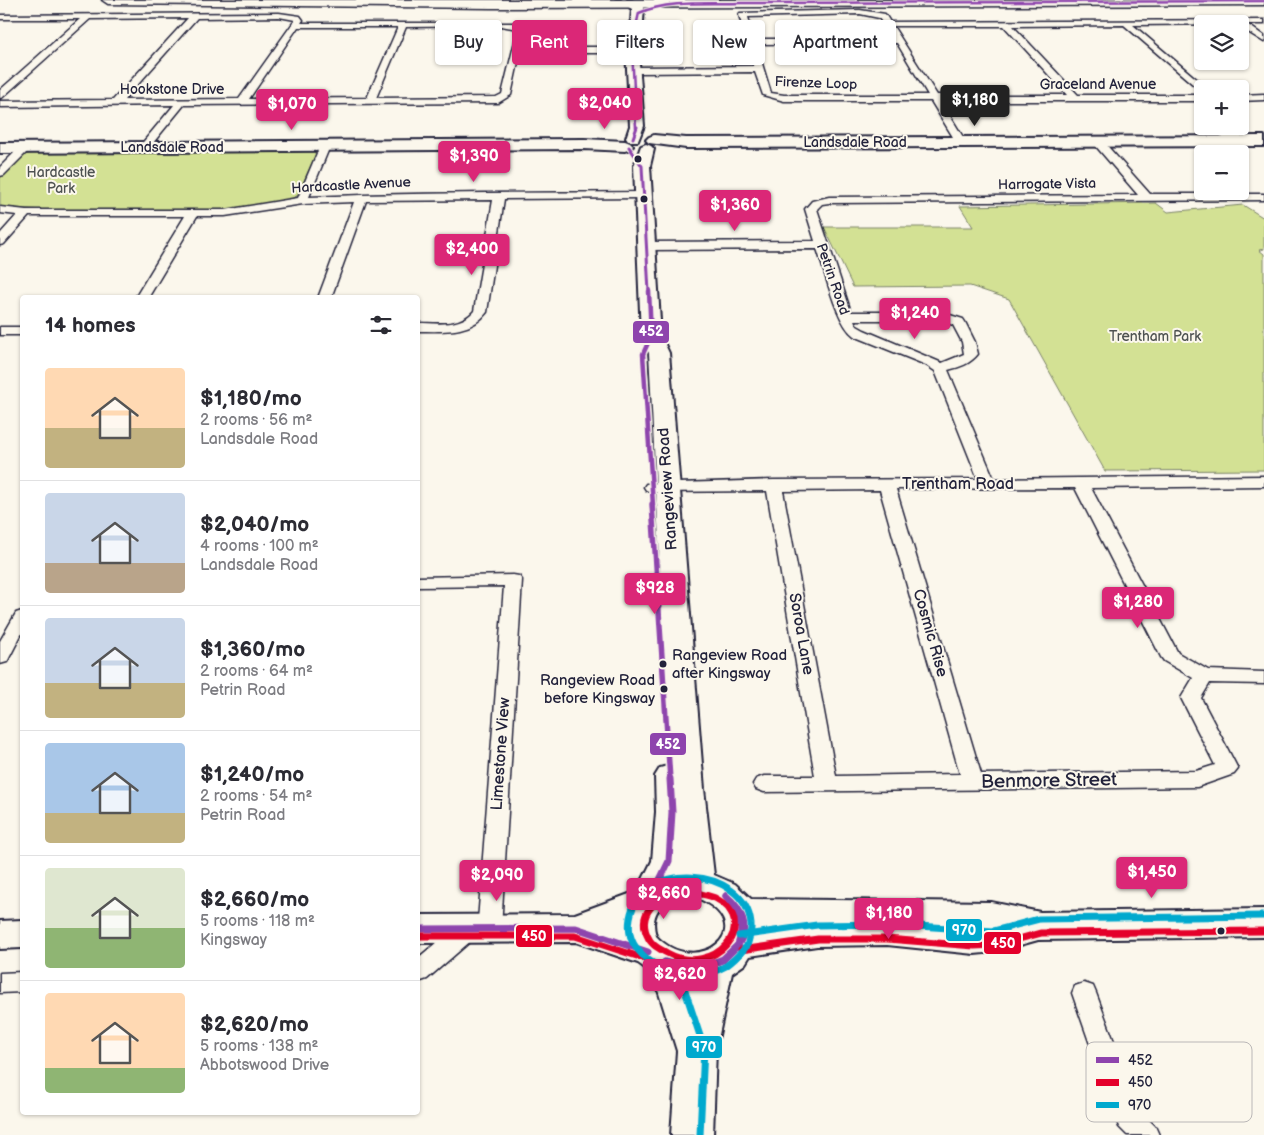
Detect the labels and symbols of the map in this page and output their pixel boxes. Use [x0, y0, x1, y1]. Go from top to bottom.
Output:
street label: Firenze Loop [774, 73, 858, 93]
street label: Graceland Avenue [1040, 76, 1156, 93]
street label: Hookstone Drive [120, 81, 224, 98]
pin: $1,180 [934, 84, 1016, 127]
pin: $1,070 [251, 88, 333, 131]
pin: $2,040 [564, 88, 646, 130]
street label: Landsdale Road [803, 134, 907, 151]
street label: Landsdale Road [120, 139, 224, 156]
pin: $1,390 [433, 140, 515, 183]
unlabelled marker [633, 154, 643, 164]
park label: Hardcastle Park [27, 164, 95, 197]
street label: Hardcastle Avenue [291, 173, 411, 197]
street label: Harrogate Vista [998, 175, 1096, 193]
pin: $1,360 [694, 190, 776, 232]
unlabelled marker [639, 194, 649, 204]
pin: $2,400 [431, 234, 513, 276]
street label: Petrin Road [813, 241, 853, 317]
pin: $1,240 [874, 298, 956, 340]
line badge: 452 [632, 320, 670, 344]
text: 452 [639, 323, 664, 340]
park label: Trentham Park [1109, 328, 1201, 345]
street label: Rangeview Road [654, 427, 682, 551]
street label: Trentham Road [902, 475, 1014, 494]
pin: $928 [625, 572, 685, 615]
pin: $1,280 [1097, 586, 1179, 629]
street label: Cosmic Rise [908, 587, 952, 680]
street label: Soroa Lane [784, 591, 818, 677]
place label: Rangeview Road after Kingsway [672, 646, 787, 683]
marker: Rangeview Road after Kingsway [658, 659, 668, 669]
place label: Rangeview Road before Kingsway [540, 671, 655, 708]
marker: Rangeview Road before Kingsway [659, 684, 669, 694]
street label: Limestone View [488, 697, 514, 811]
line badge: 452 [649, 732, 687, 756]
text: 452 [656, 736, 681, 753]
street label: Benmore Street [981, 768, 1117, 794]
pin: $1,450 [1111, 856, 1193, 899]
pin: $2,090 [456, 860, 538, 902]
pin: $2,660 [623, 878, 705, 920]
pin: $1,180 [848, 898, 930, 940]
line badge: 970 [945, 918, 983, 942]
text: 970 [952, 922, 977, 939]
line badge: 450 [515, 924, 553, 948]
unlabelled marker [1216, 926, 1226, 936]
text: 450 [521, 928, 547, 945]
line badge: 450 [983, 931, 1022, 955]
text: 450 [990, 935, 1016, 952]
pin: $2,620 [639, 958, 721, 1001]
line badge: 970 [685, 1035, 723, 1059]
text: 970 [692, 1039, 717, 1056]
legend [1086, 1042, 1252, 1122]
text: 452 [1128, 1052, 1154, 1069]
text: 450 [1128, 1074, 1153, 1091]
text: 970 [1128, 1097, 1151, 1114]

